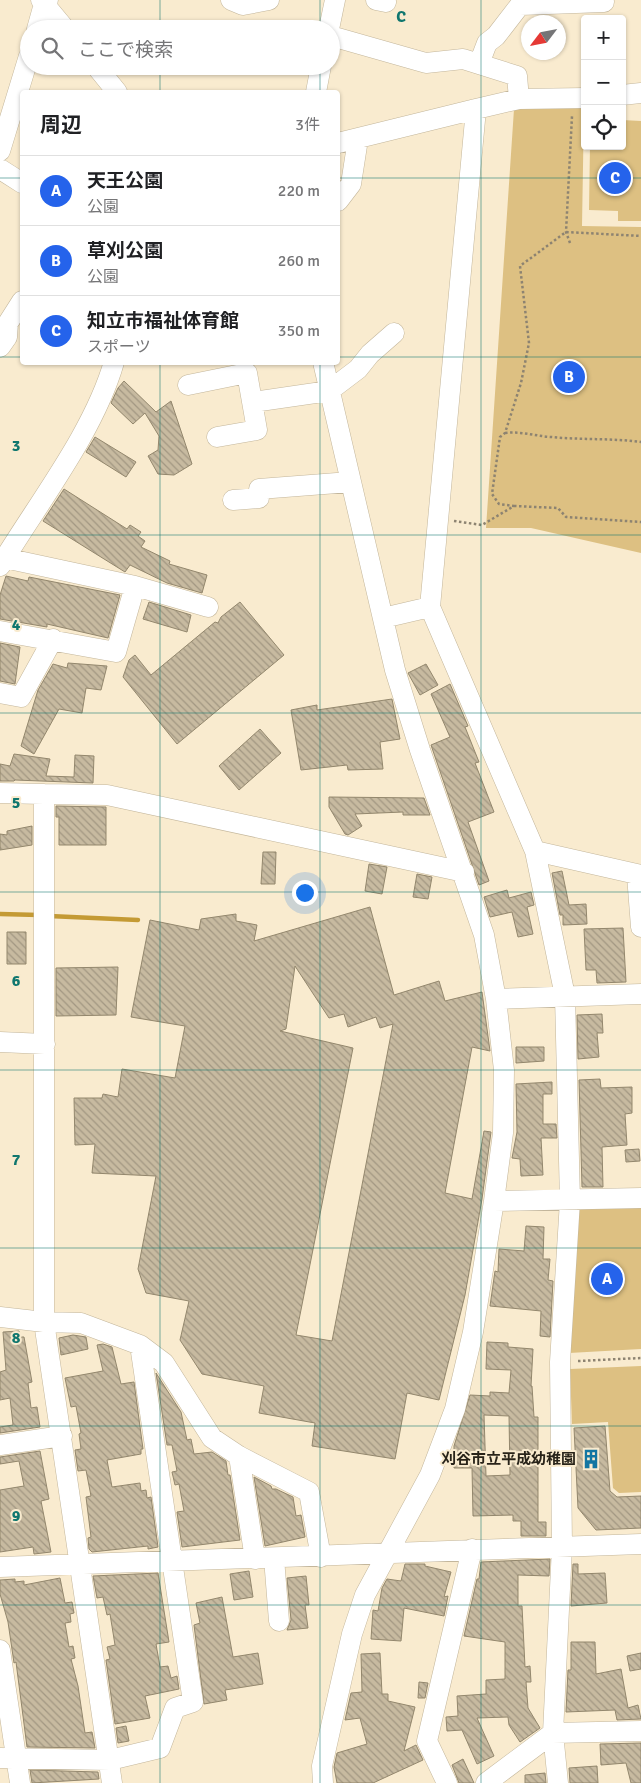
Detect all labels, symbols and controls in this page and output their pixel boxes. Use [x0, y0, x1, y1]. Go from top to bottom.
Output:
text: C [396, 7, 406, 27]
north arrow [521, 15, 566, 60]
map controls [581, 15, 626, 150]
button: + [581, 15, 626, 60]
search box [20, 20, 340, 75]
icon: search [38, 34, 66, 62]
text: ここで検索 [78, 38, 173, 62]
button: − [581, 60, 626, 105]
button: locate [581, 105, 626, 150]
text: 周辺 [40, 112, 82, 138]
text: 3件 [295, 115, 320, 135]
pin: C [599, 159, 631, 197]
text: 天王公園 [87, 169, 163, 193]
text: A [51, 181, 61, 201]
text: 220 m [278, 181, 320, 201]
text: 公園 [87, 197, 119, 217]
text: 草刈公園 [87, 239, 163, 263]
text: B [51, 251, 61, 271]
text: 260 m [278, 251, 320, 271]
text: 公園 [87, 267, 119, 287]
text: 知立市福祉体育館 [87, 309, 239, 333]
text: C [51, 321, 61, 341]
text: 350 m [278, 321, 320, 341]
text: スポーツ [87, 337, 151, 357]
pin: B [553, 358, 585, 396]
text: 3 [12, 436, 20, 456]
text: 4 [12, 615, 21, 635]
text: 5 [12, 793, 20, 813]
your location [292, 880, 318, 906]
text: 6 [12, 971, 21, 991]
text: 7 [12, 1150, 21, 1170]
pin: A [591, 1260, 623, 1298]
text: 8 [12, 1328, 21, 1348]
building icon: 刈谷市立平成幼稚園 [580, 1448, 602, 1470]
place label: 刈谷市立平成幼稚園 [441, 1450, 576, 1468]
text: 9 [12, 1506, 21, 1526]

